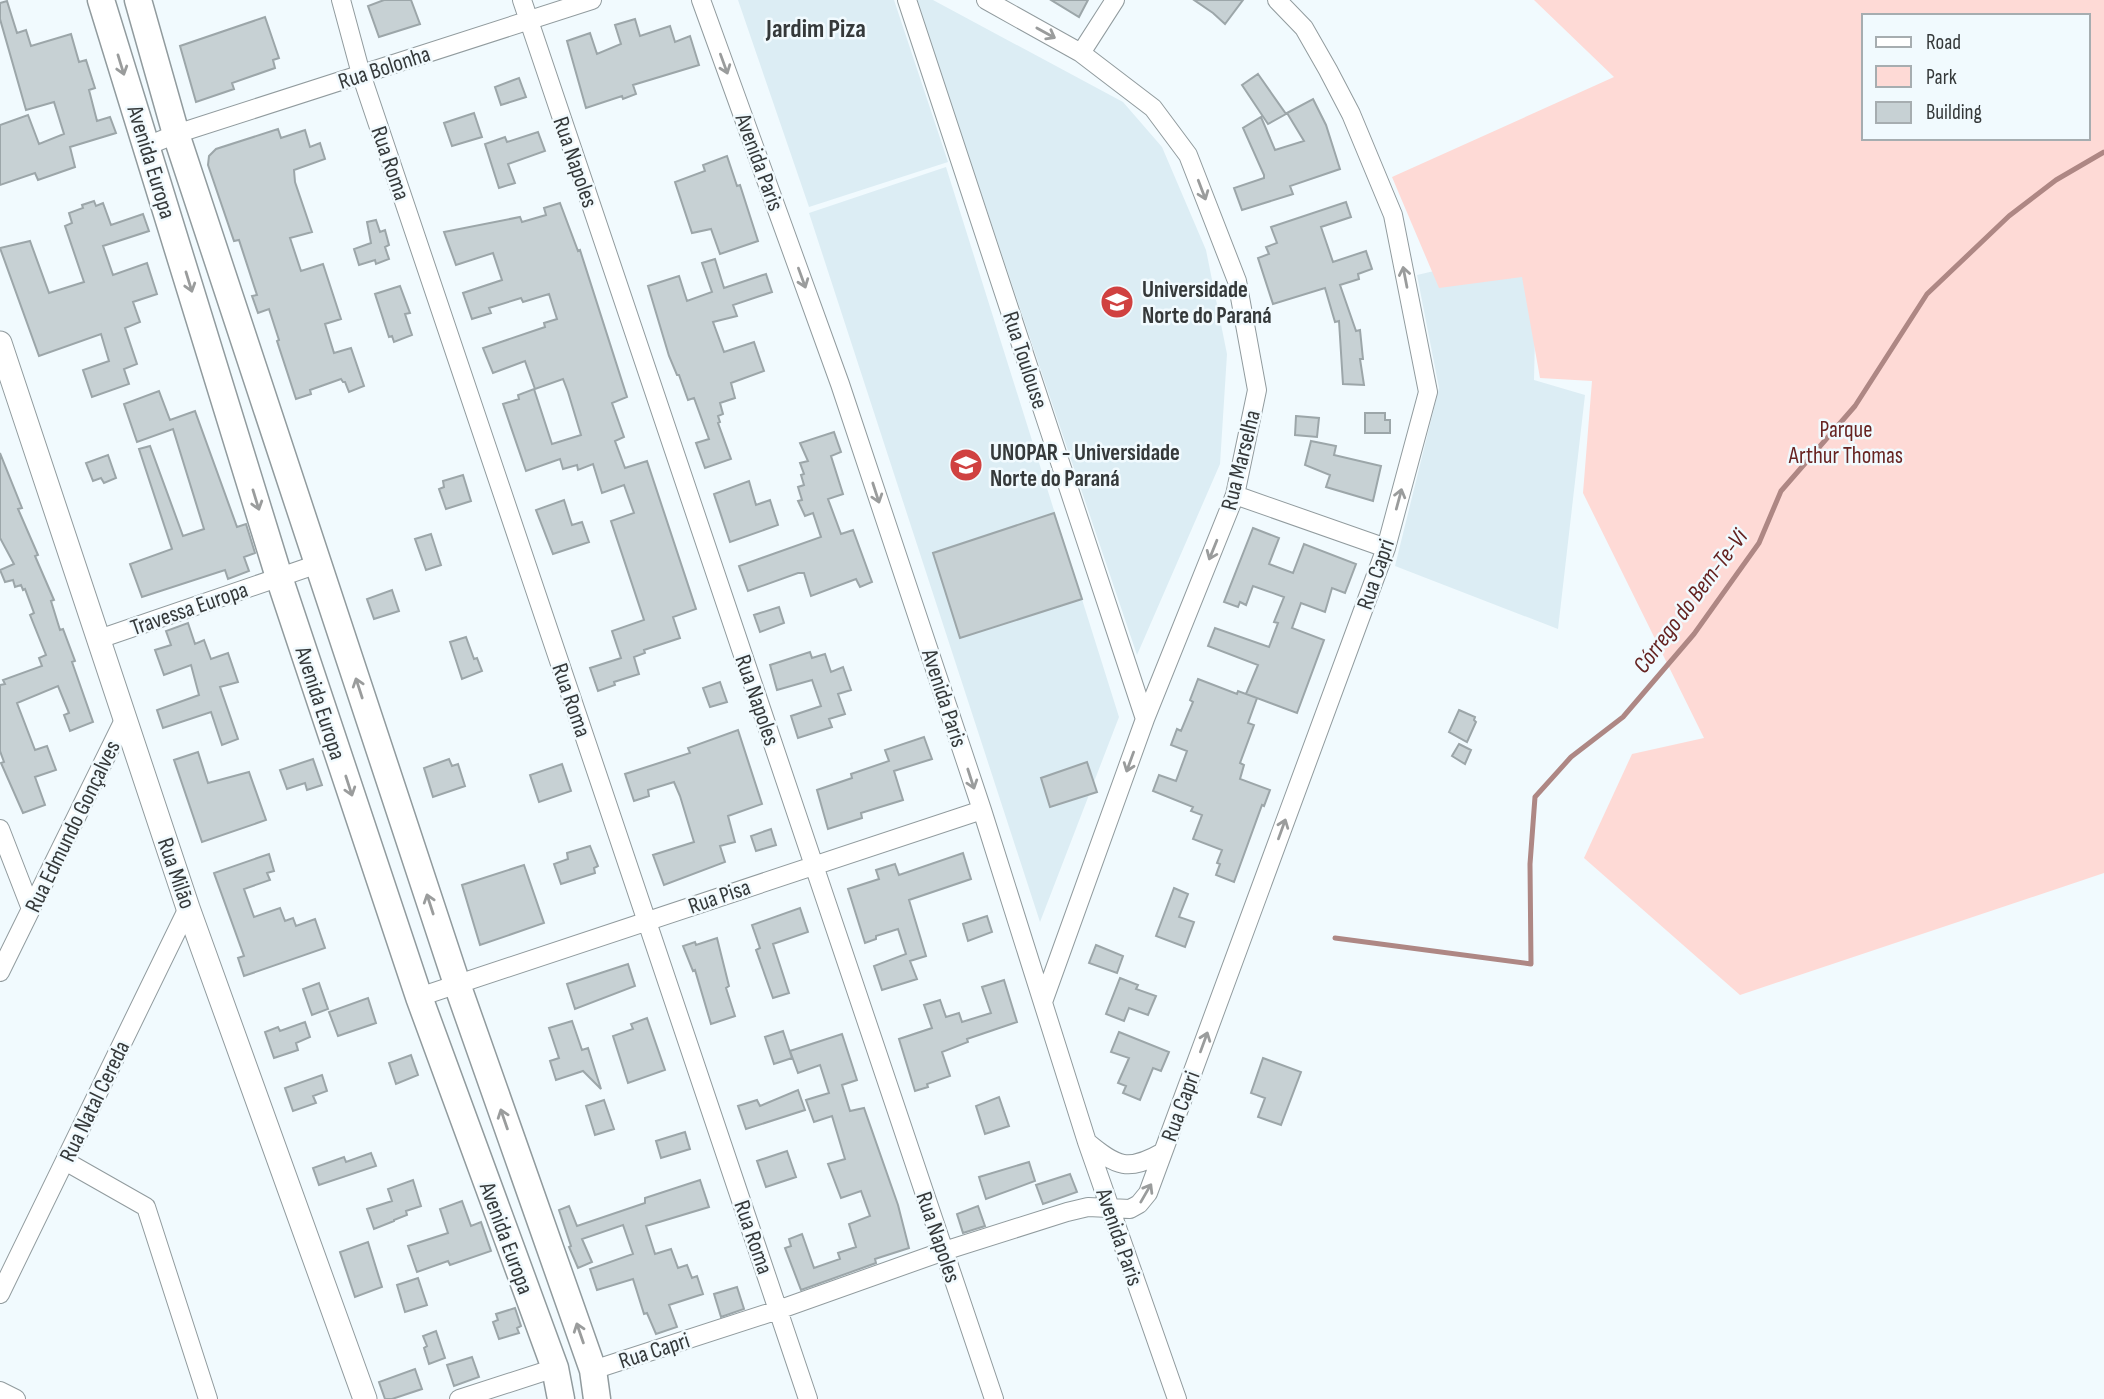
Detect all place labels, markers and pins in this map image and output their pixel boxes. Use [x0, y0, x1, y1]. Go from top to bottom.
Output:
place label: Universidade Norte do Paraná [1142, 276, 1272, 330]
school or university icon: Universidade Norte do Paraná [1098, 283, 1136, 321]
place label: UNOPAR - Universidade Norte do Paraná [990, 439, 1180, 493]
school or university icon: UNOPAR - Universidade Norte do Paraná [947, 446, 985, 484]

